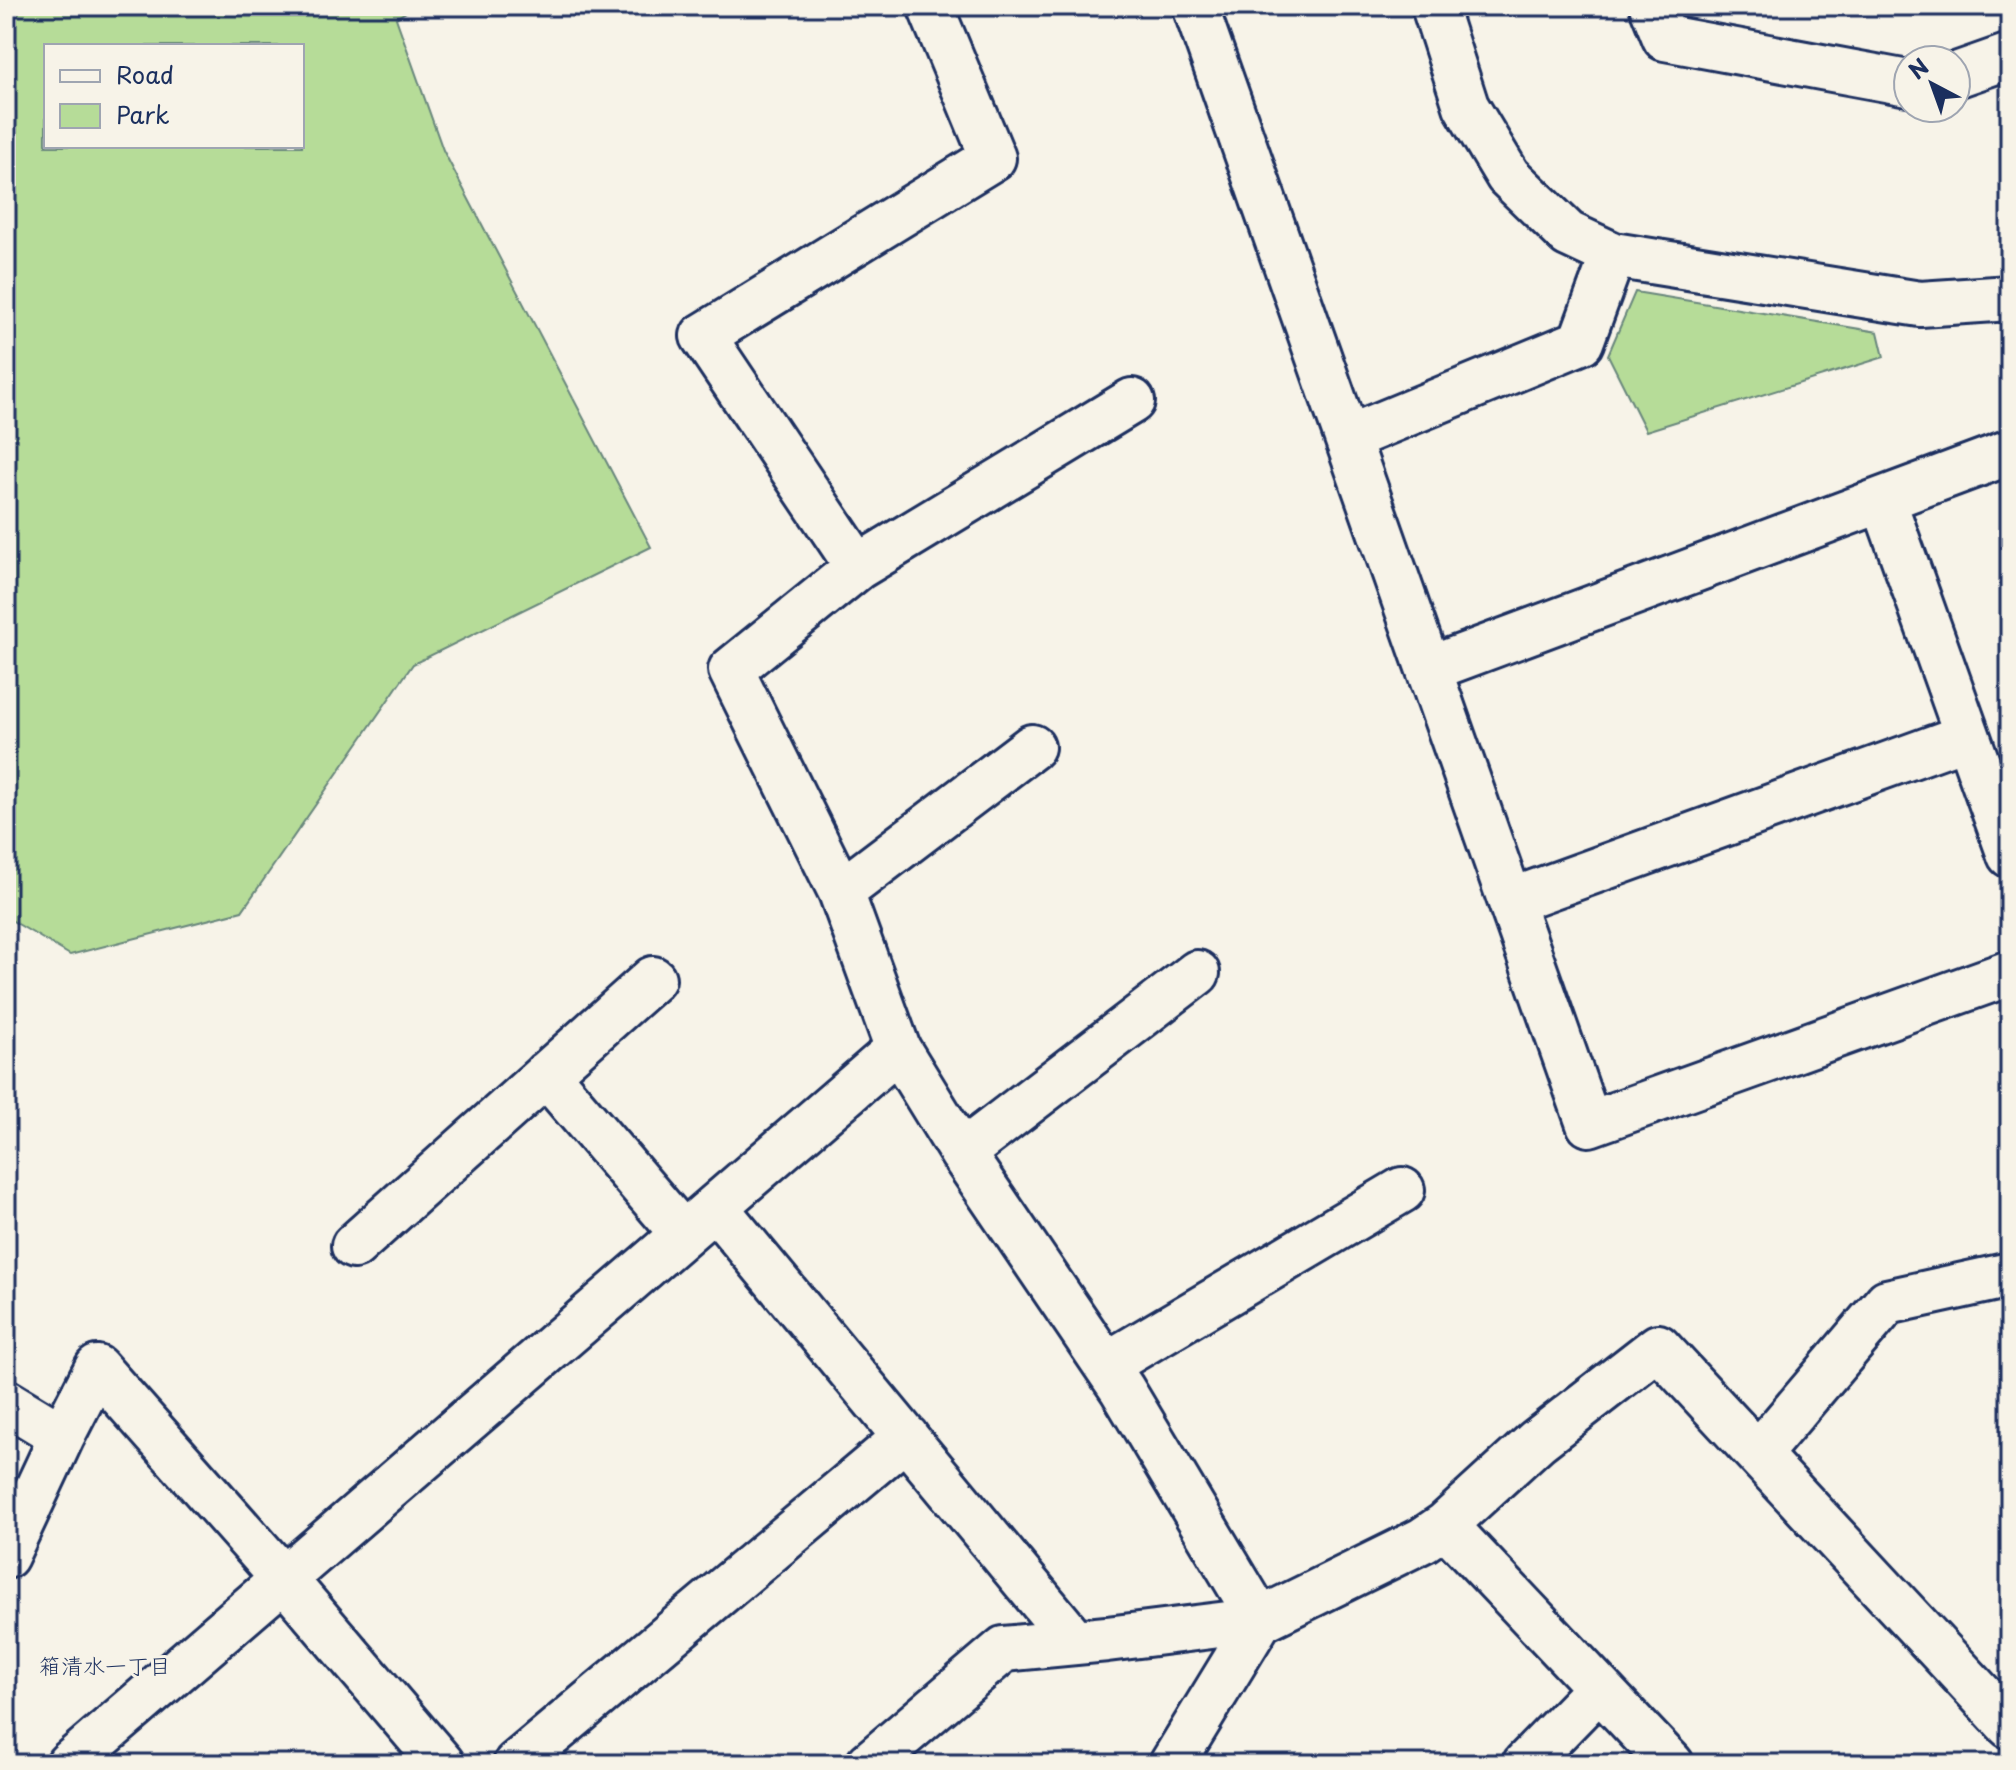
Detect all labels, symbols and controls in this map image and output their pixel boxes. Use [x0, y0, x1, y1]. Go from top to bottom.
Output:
legend [44, 44, 304, 148]
north arrow [1892, 44, 1972, 124]
text: N [1900, 50, 1935, 86]
text: Road [116, 56, 174, 92]
text: Park [116, 96, 170, 132]
district label: 箱清水一丁目 [39, 1648, 171, 1681]

